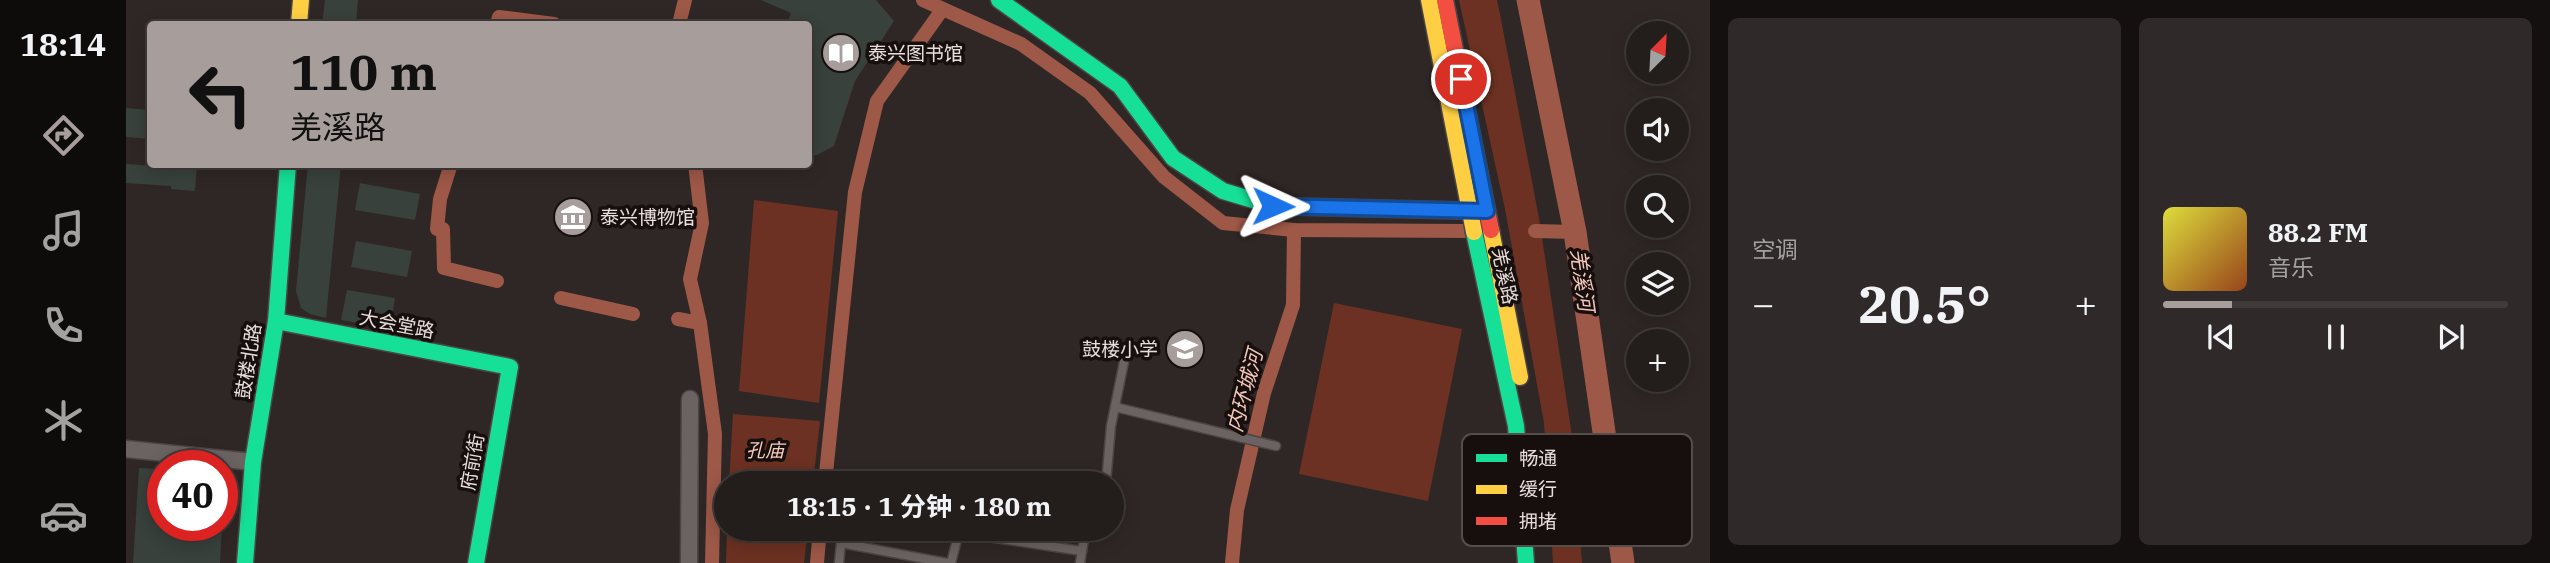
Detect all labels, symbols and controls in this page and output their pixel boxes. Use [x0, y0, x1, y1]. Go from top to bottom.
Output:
north arrow [1626, 21, 1689, 84]
map controls [1626, 21, 1689, 392]
text: 18:14 [20, 23, 106, 65]
library icon: 泰兴图书馆 [820, 32, 862, 74]
text: 110 m [290, 40, 437, 103]
place label: 泰兴图书馆 [868, 41, 963, 65]
icon: left [175, 49, 266, 140]
pin [1431, 49, 1491, 109]
icon: arrive [1442, 60, 1480, 98]
button: sound [1626, 98, 1689, 161]
text: 羌溪路 [290, 106, 386, 148]
icon: directions [39, 111, 88, 160]
position arrow [1236, 169, 1310, 243]
button: search [1626, 175, 1689, 238]
museum icon: 泰兴博物馆 [552, 196, 594, 238]
place label: 泰兴博物馆 [600, 205, 695, 229]
icon: music [39, 206, 88, 255]
text: 88.2 FM [2268, 215, 2368, 249]
text: 空调 [1752, 234, 1798, 264]
street label: 羌溪路 [1487, 246, 1523, 306]
water label: 羌溪河 [1565, 247, 1602, 317]
button: layers [1626, 252, 1689, 315]
text: 音乐 [2268, 252, 2314, 282]
text: 20.5° [1858, 270, 1991, 337]
text: − [1752, 279, 1775, 328]
text: + [2074, 279, 2097, 328]
icon: phone [39, 301, 88, 350]
street label: 大会堂路 [357, 305, 437, 343]
icon: previous [2202, 318, 2240, 356]
icon: pause [2317, 318, 2355, 356]
icon: next [2432, 318, 2470, 356]
street label: 鼓楼北路 [230, 322, 266, 400]
school or university icon: 鼓楼小学 [1164, 328, 1206, 370]
button: + [1626, 329, 1689, 392]
place label: 鼓楼小学 [1082, 337, 1158, 361]
water label: 内环城河 [1220, 343, 1269, 435]
icon: climate [39, 396, 88, 445]
street label: 府前街 [455, 432, 489, 492]
legend [1462, 434, 1692, 546]
park label: 孔庙 [746, 438, 787, 462]
text: 畅通 [1519, 446, 1557, 470]
speed limit sign: 40 [147, 450, 238, 541]
text: 缓行 [1519, 477, 1557, 501]
text: 18:15 · 1 分钟 · 180 m [787, 489, 1051, 523]
icon: car [39, 491, 88, 540]
text: 拥堵 [1519, 509, 1557, 533]

